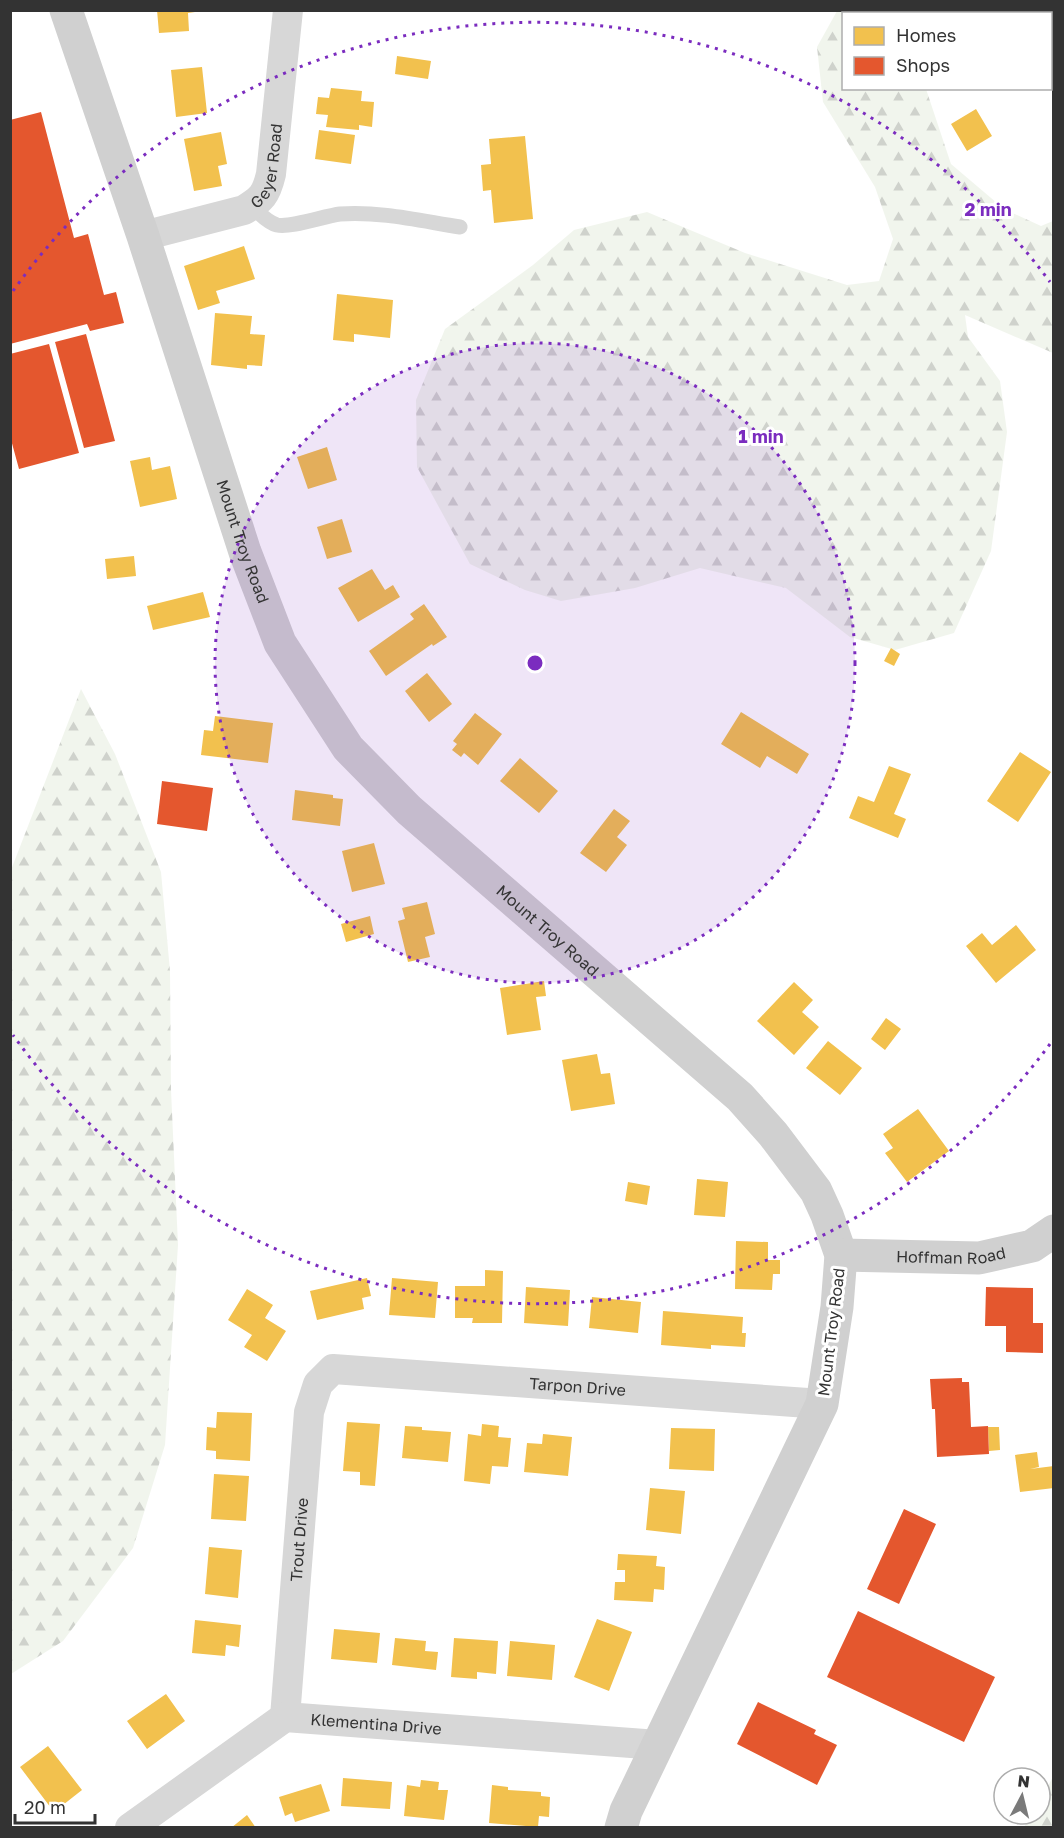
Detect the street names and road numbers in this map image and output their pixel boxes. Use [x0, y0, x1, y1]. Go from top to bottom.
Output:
street label: Geyer Road [246, 123, 286, 213]
street label: Mount Troy Road [212, 477, 274, 606]
street label: Mount Troy Road [492, 880, 603, 980]
street label: Hoffman Road [896, 1242, 1007, 1268]
street label: Mount Troy Road [813, 1267, 849, 1397]
street label: Tarpon Drive [529, 1373, 627, 1400]
street label: Trout Drive [286, 1497, 312, 1582]
street label: Klementina Drive [310, 1709, 442, 1739]

